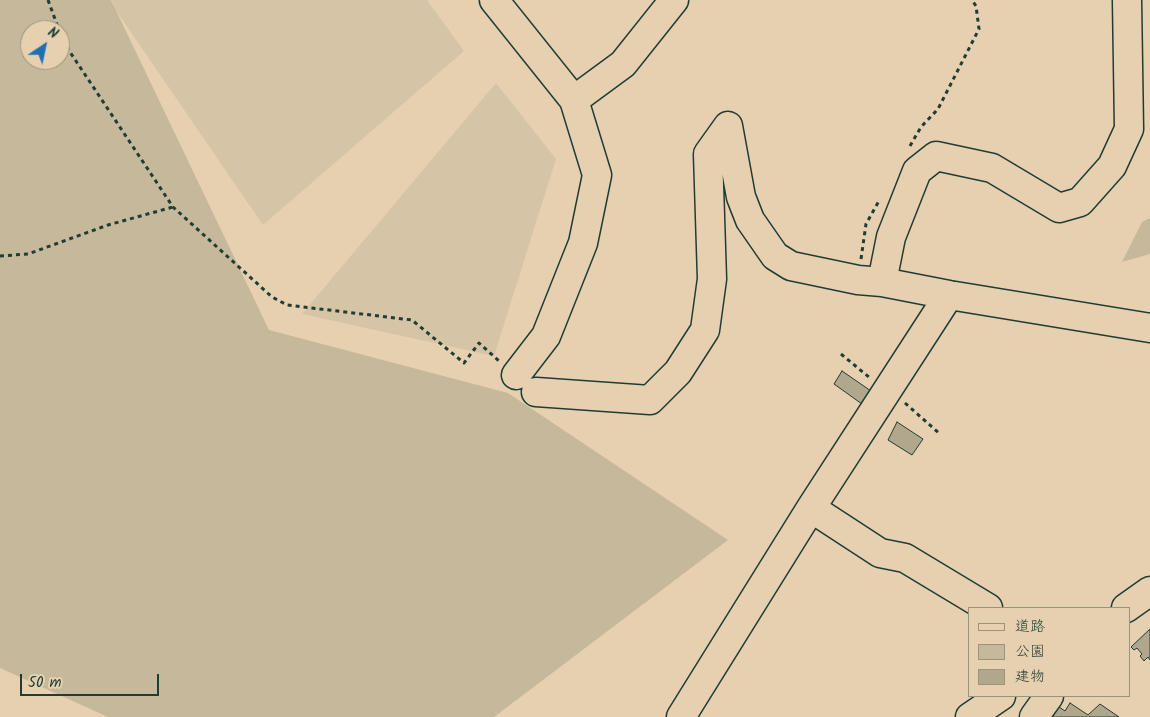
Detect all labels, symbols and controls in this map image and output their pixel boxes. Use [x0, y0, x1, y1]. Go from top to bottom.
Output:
north arrow [20, 20, 70, 70]
text: N [43, 22, 63, 45]
legend [968, 607, 1130, 697]
text: 道路 [1015, 615, 1045, 639]
text: 公園 [1015, 640, 1045, 664]
scale bar [22, 664, 161, 696]
text: 建物 [1015, 665, 1045, 689]
text: 50 m [28, 671, 62, 695]

